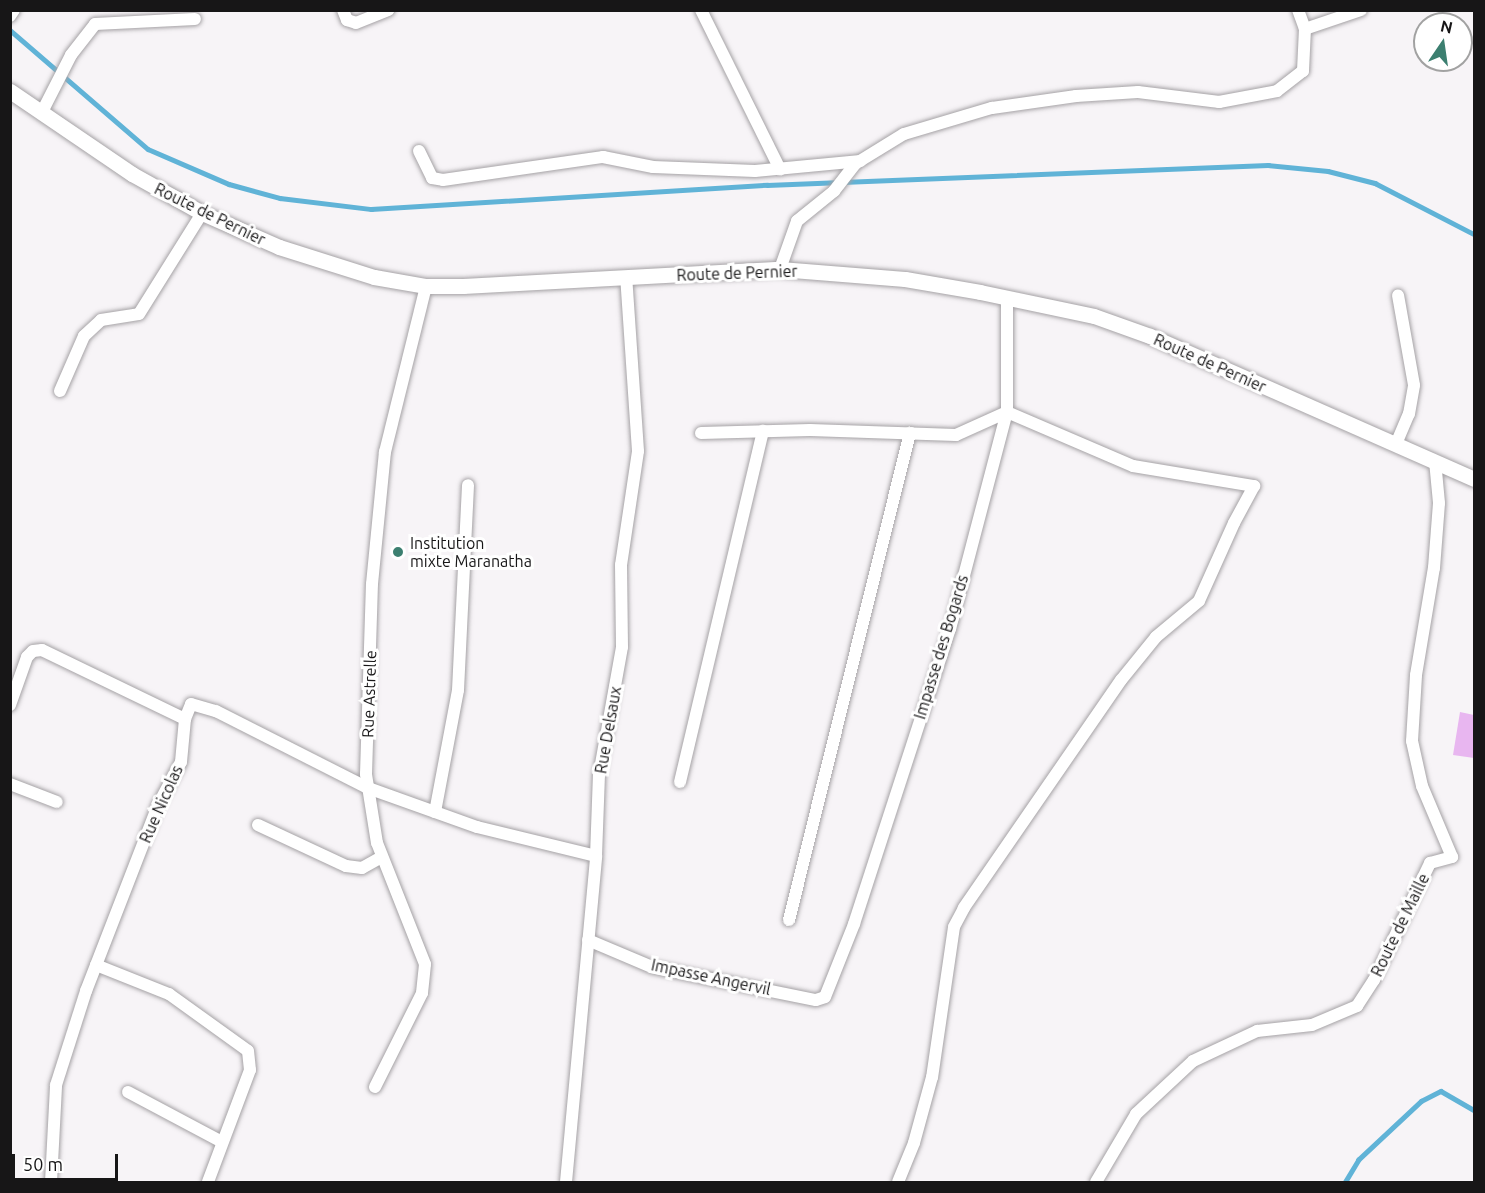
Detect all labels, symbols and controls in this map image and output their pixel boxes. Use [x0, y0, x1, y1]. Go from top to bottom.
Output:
north arrow [1413, 12, 1473, 72]
text: N [1439, 16, 1454, 37]
street label: Route de Pernier [151, 179, 269, 249]
street label: Route de Pernier [676, 261, 798, 285]
street label: Route de Pernier [1151, 330, 1269, 396]
place label: Institution mixte Maranatha [410, 533, 532, 571]
marker: Institution mixte Maranatha [391, 545, 405, 559]
street label: Impasse des Bogards [910, 572, 972, 722]
street label: Rue Astrelle [358, 650, 380, 738]
street label: Rue Delsaux [591, 685, 625, 775]
street label: Rue Nicolas [135, 762, 187, 846]
street label: Route de Maille [1367, 870, 1433, 980]
street label: Impasse Angervil [649, 955, 773, 999]
scale bar [15, 1142, 122, 1180]
text: 50 m [23, 1154, 63, 1174]

